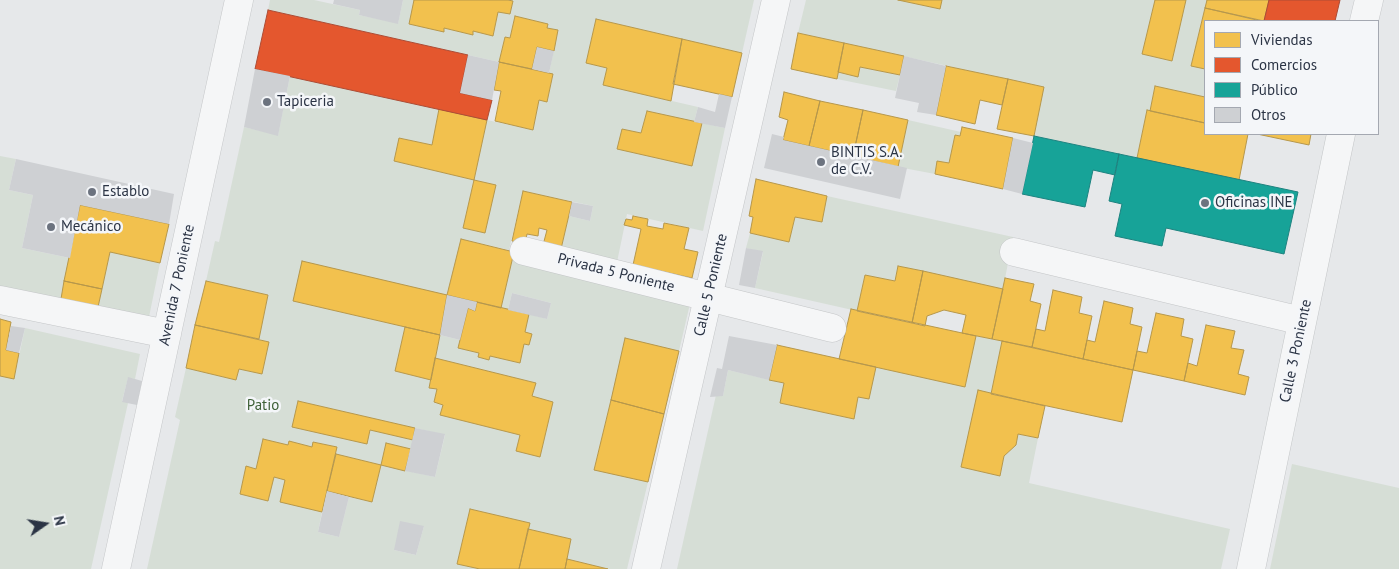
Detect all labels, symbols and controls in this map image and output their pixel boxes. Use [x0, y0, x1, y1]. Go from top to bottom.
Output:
legend [1204, 20, 1379, 135]
text: Viviendas [1251, 30, 1312, 49]
text: Comercios [1251, 55, 1317, 74]
text: Público [1251, 80, 1298, 99]
place label: Tapiceria [277, 93, 334, 111]
marker: Tapiceria [261, 96, 273, 108]
text: Otros [1251, 105, 1286, 124]
place label: BINTIS S.A. de C.V. [831, 144, 902, 179]
marker: BINTIS S.A. de C.V. [815, 156, 827, 168]
place label: Establo [102, 183, 149, 201]
marker: Establo [86, 186, 98, 198]
place label: Oficinas INE [1215, 194, 1293, 212]
marker: Oficinas INE [1199, 197, 1211, 209]
place label: Mecánico [61, 218, 121, 236]
marker: Mecánico [45, 221, 57, 233]
street label: Avenida 7 Poniente [155, 223, 199, 347]
street label: Calle 5 Poniente [690, 232, 732, 338]
street label: Privada 5 Poniente [556, 250, 676, 296]
street label: Calle 3 Poniente [1276, 298, 1316, 404]
park label: Patio [247, 397, 279, 415]
north arrow [20, 499, 70, 549]
text: N [50, 514, 69, 527]

